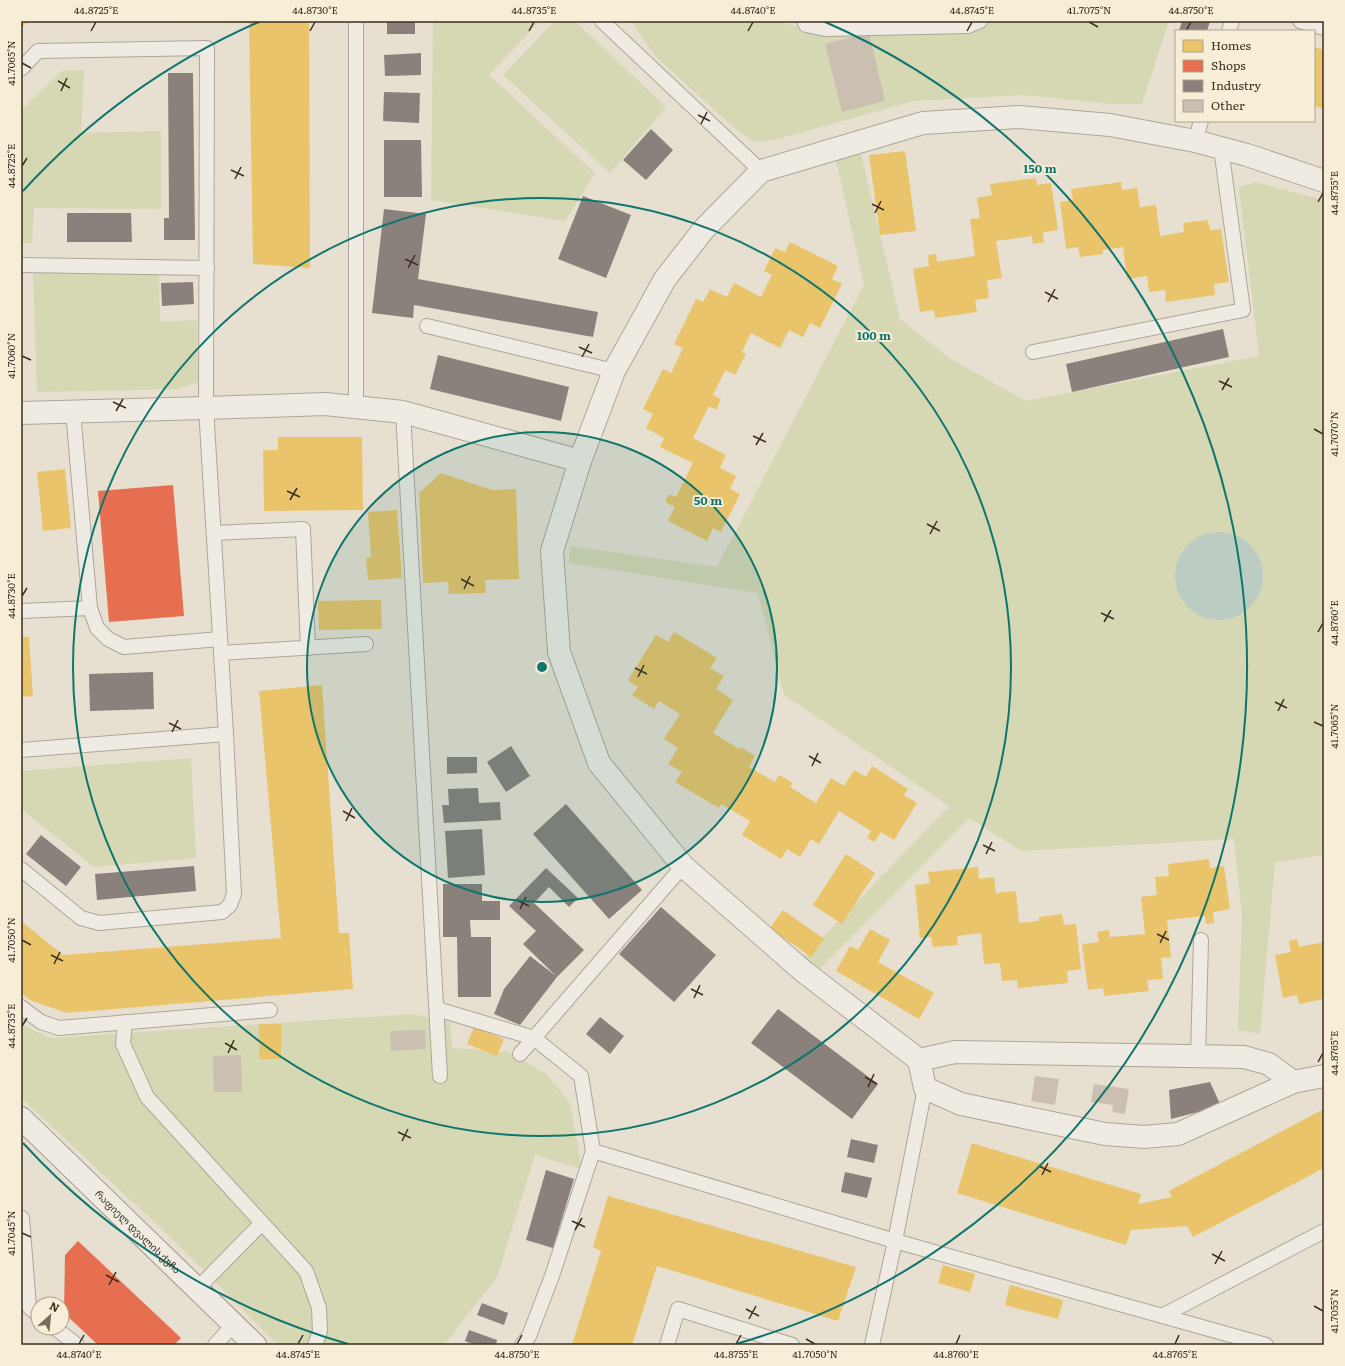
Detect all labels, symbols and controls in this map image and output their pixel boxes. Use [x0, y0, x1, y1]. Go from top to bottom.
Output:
text: 44.8725°E [74, 2, 118, 17]
text: 44.8730°E [292, 2, 338, 17]
text: 44.8735°E [512, 2, 556, 17]
text: 44.8740°E [730, 2, 776, 17]
text: 44.8745°E [950, 2, 994, 17]
text: 41.7075°N [1067, 2, 1111, 17]
text: 44.8750°E [1168, 2, 1214, 17]
legend [1175, 30, 1315, 122]
text: Homes [1211, 36, 1251, 54]
text: 41.7065°N [3, 40, 18, 86]
text: Shops [1211, 56, 1246, 74]
text: Industry [1211, 76, 1261, 94]
text: Other [1211, 96, 1245, 114]
text: 44.8725°E [3, 144, 18, 188]
text: 150 m [1023, 159, 1057, 177]
text: 44.8755°E [1326, 171, 1341, 215]
text: 100 m [857, 326, 891, 344]
text: 41.7060°N [3, 333, 18, 379]
text: 41.7070°N [1326, 411, 1341, 457]
text: 50 m [694, 491, 722, 509]
text: 44.8730°E [3, 573, 18, 619]
text: 44.8760°E [1326, 600, 1341, 646]
centre of rings [535, 660, 549, 674]
text: 41.7065°N [1326, 703, 1341, 749]
text: 41.7050°N [3, 917, 18, 963]
text: 44.8735°E [3, 1004, 18, 1048]
text: 44.8765°E [1326, 1031, 1341, 1075]
street label: რაფიელ დვალის ქუჩა [92, 1186, 185, 1276]
text: 41.7045°N [3, 1210, 18, 1256]
text: 41.7055°N [1326, 1289, 1341, 1333]
north arrow [30, 1296, 70, 1336]
text: N [47, 1297, 63, 1315]
text: 44.8740°E [56, 1346, 102, 1361]
text: 44.8745°E [276, 1346, 320, 1361]
text: 44.8750°E [494, 1346, 540, 1361]
text: 44.8755°E [714, 1346, 758, 1361]
text: 41.7050°N [792, 1346, 838, 1361]
text: 44.8760°E [933, 1346, 979, 1361]
text: 44.8765°E [1153, 1346, 1197, 1361]

